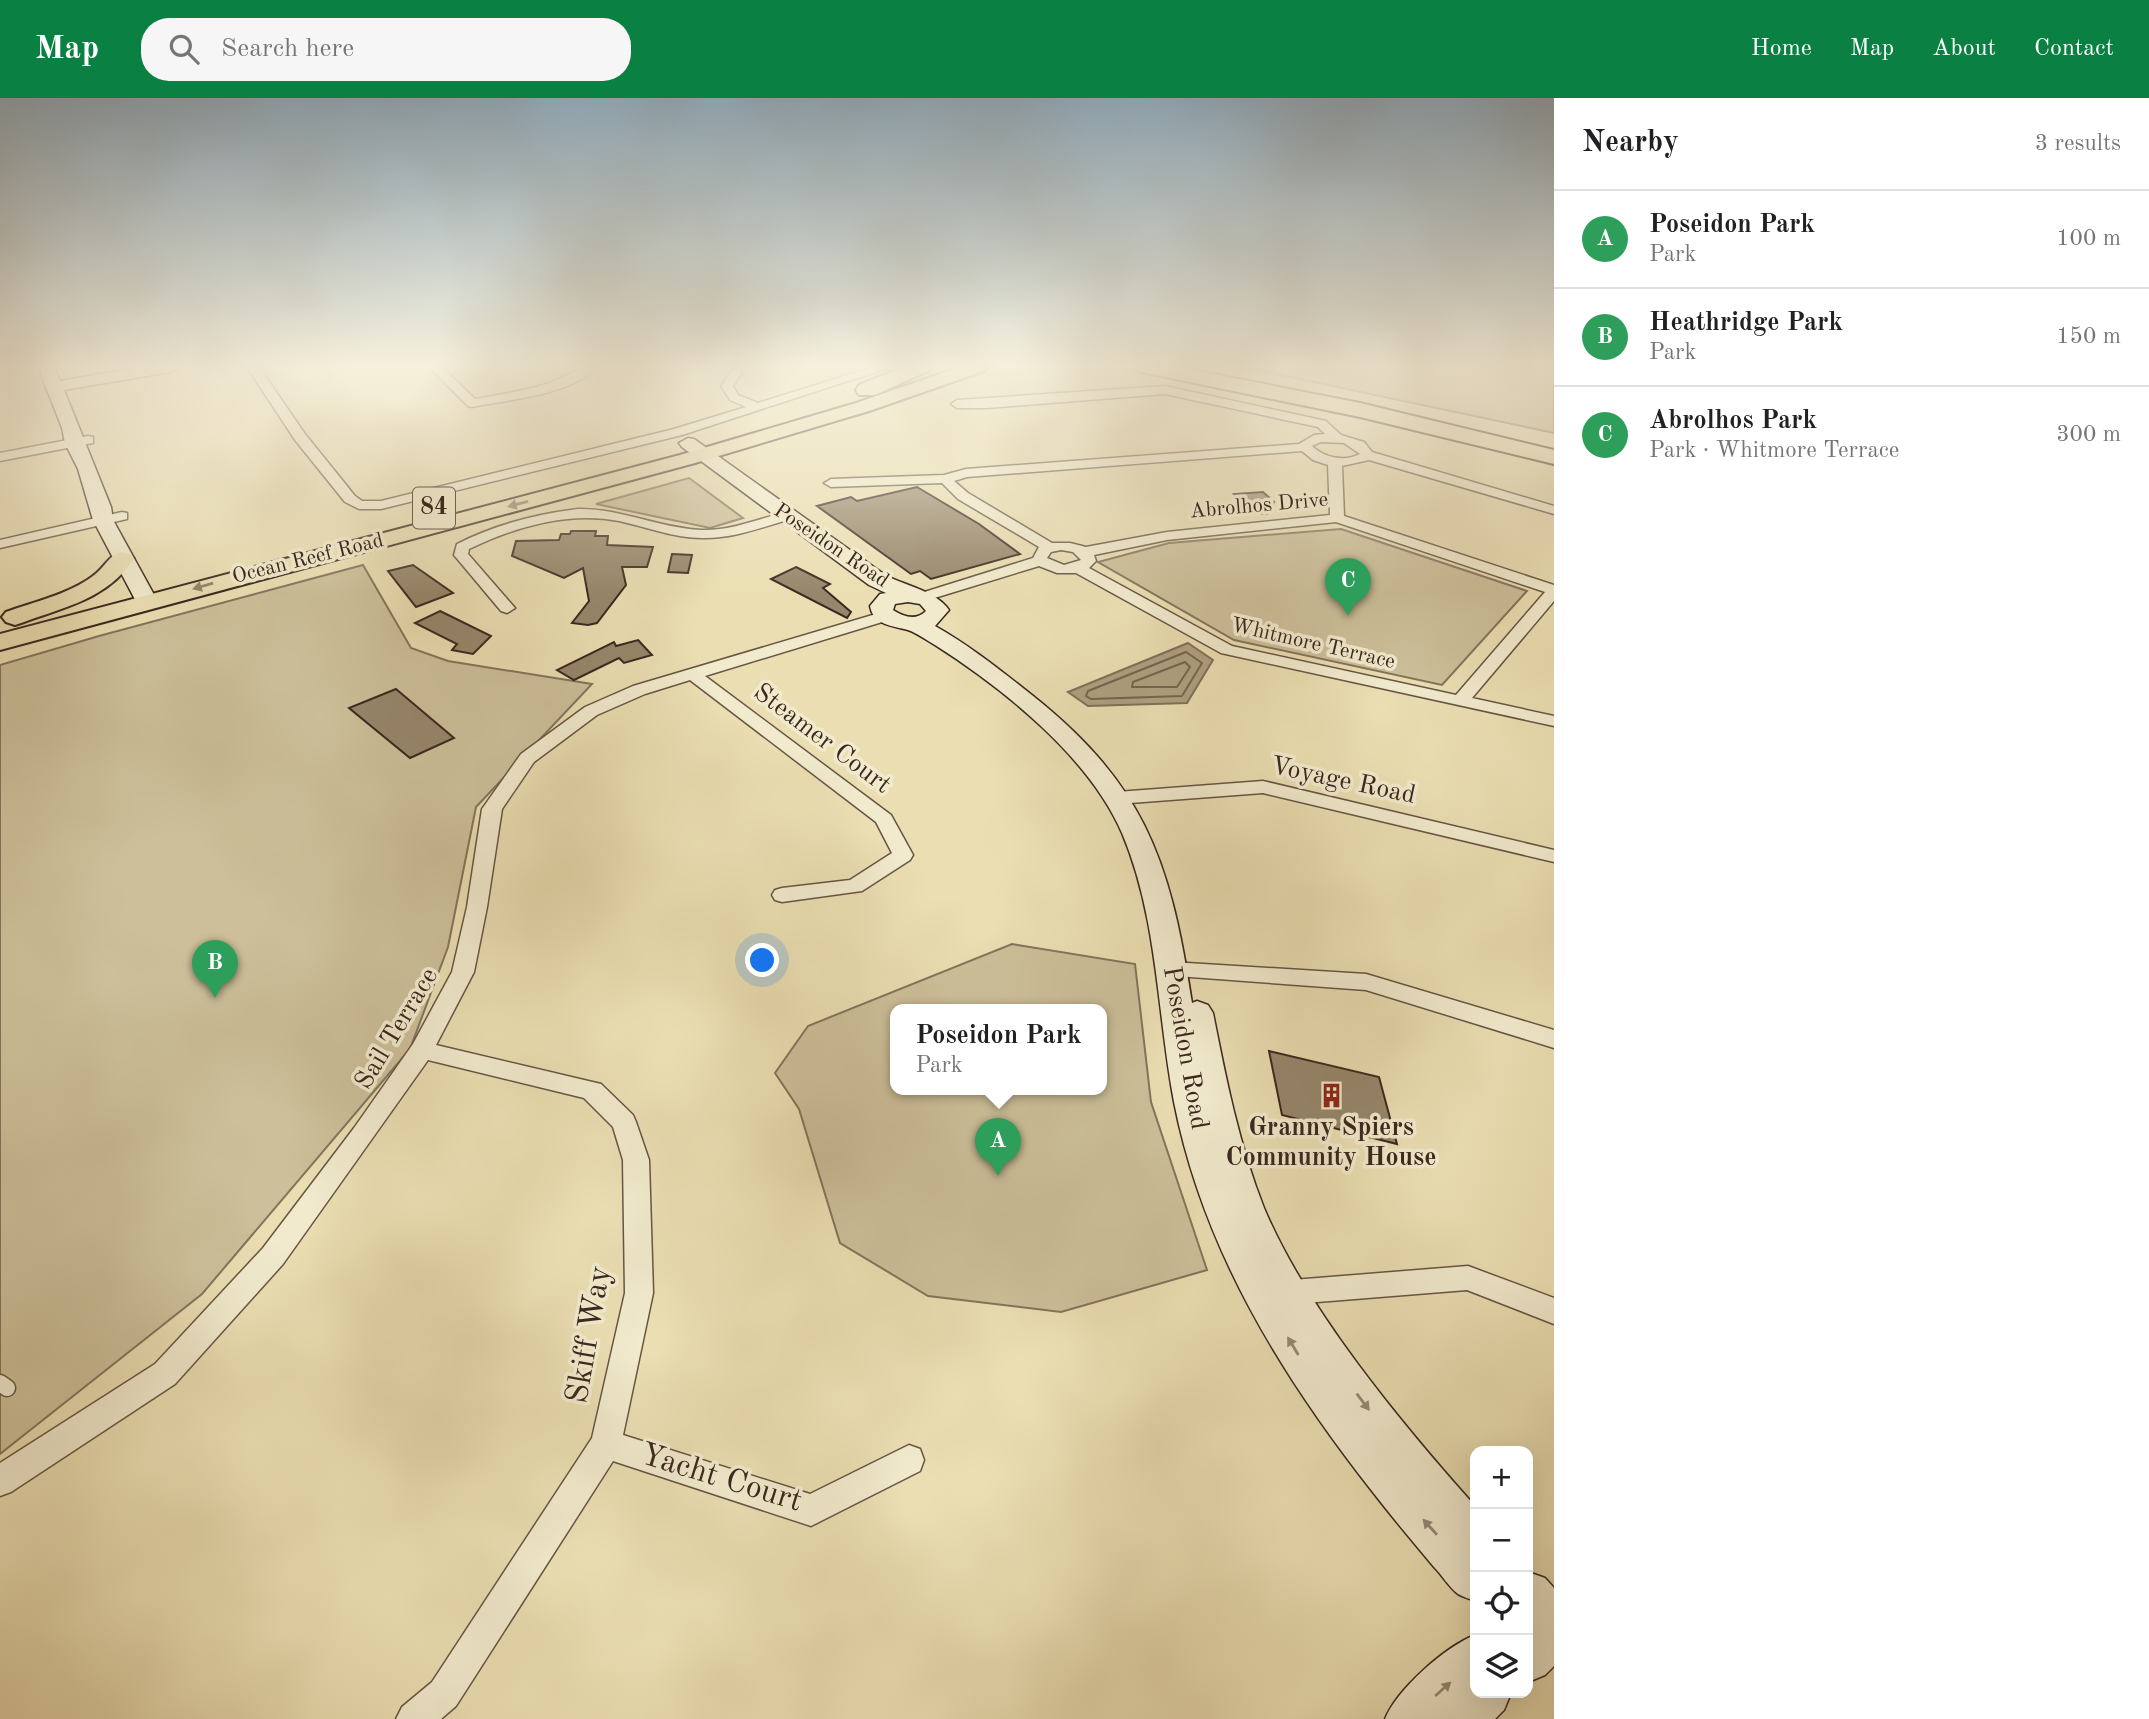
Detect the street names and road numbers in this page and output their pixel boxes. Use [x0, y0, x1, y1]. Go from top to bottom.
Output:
road number: 84 [413, 488, 455, 528]
street label: Abrolhos Drive [1189, 489, 1329, 523]
street label: Poseidon Road [770, 500, 892, 592]
street label: Ocean Reef Road [230, 530, 386, 588]
street label: Whitmore Terrace [1229, 615, 1397, 673]
street label: Steamer Court [748, 679, 896, 799]
street label: Voyage Road [1268, 753, 1418, 809]
street label: Sail Terrace [351, 964, 443, 1094]
street label: Poseidon Road [1158, 964, 1212, 1132]
street label: Skiff Way [562, 1264, 618, 1406]
street label: Yacht Court [636, 1439, 806, 1519]

